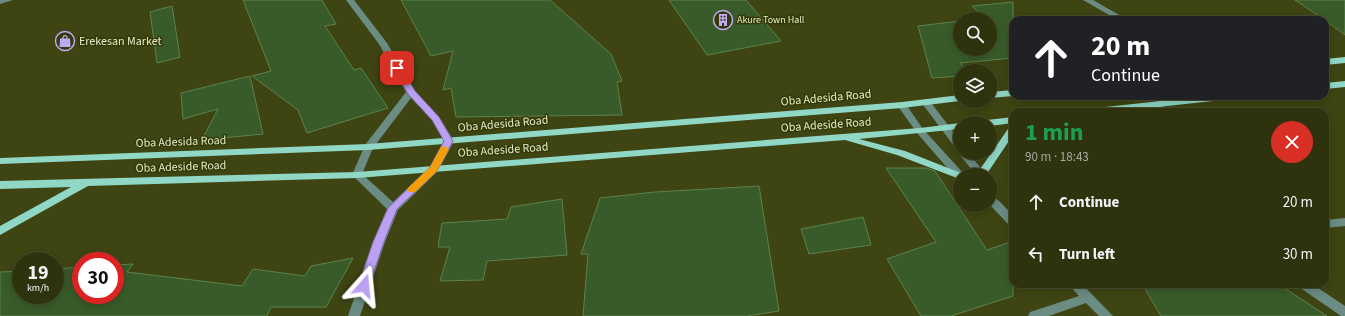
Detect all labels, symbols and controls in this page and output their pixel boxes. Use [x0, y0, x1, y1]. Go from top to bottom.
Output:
building icon: Akure Town Hall [712, 9, 734, 31]
map controls [953, 12, 997, 212]
button: search [953, 12, 997, 56]
place label: Akure Town Hall [737, 13, 805, 27]
text: 20 m [1091, 26, 1150, 66]
shop icon: Erekesan Market [54, 30, 76, 52]
icon: ahead [1025, 32, 1077, 84]
place label: Erekesan Market [79, 33, 162, 50]
pin [380, 51, 414, 85]
icon: arrive [386, 57, 408, 79]
text: Continue [1091, 63, 1160, 88]
button: layers [953, 64, 997, 108]
street label: Oba Adesida Road [780, 86, 872, 110]
street label: Oba Adesida Road [457, 112, 549, 136]
street label: Oba Adeside Road [780, 113, 872, 137]
text: 1 min [1025, 115, 1083, 150]
button: + [953, 116, 997, 160]
button: close [1271, 121, 1313, 163]
street label: Oba Adesida Road [135, 132, 227, 152]
street label: Oba Adeside Road [457, 138, 549, 162]
text: 90 m · 18:43 [1025, 148, 1089, 166]
street label: Oba Adeside Road [135, 157, 227, 177]
button: − [953, 168, 997, 212]
icon: ahead [1025, 191, 1047, 213]
text: Continue [1059, 192, 1119, 213]
text: 20 m [1283, 192, 1313, 213]
icon: left [1025, 243, 1047, 265]
text: Turn left [1059, 244, 1115, 265]
text: 30 m [1283, 244, 1313, 265]
speed limit sign: 30 [72, 252, 124, 304]
text: 19 [27, 259, 49, 287]
position arrow [343, 265, 385, 307]
text: km/h [27, 281, 49, 295]

